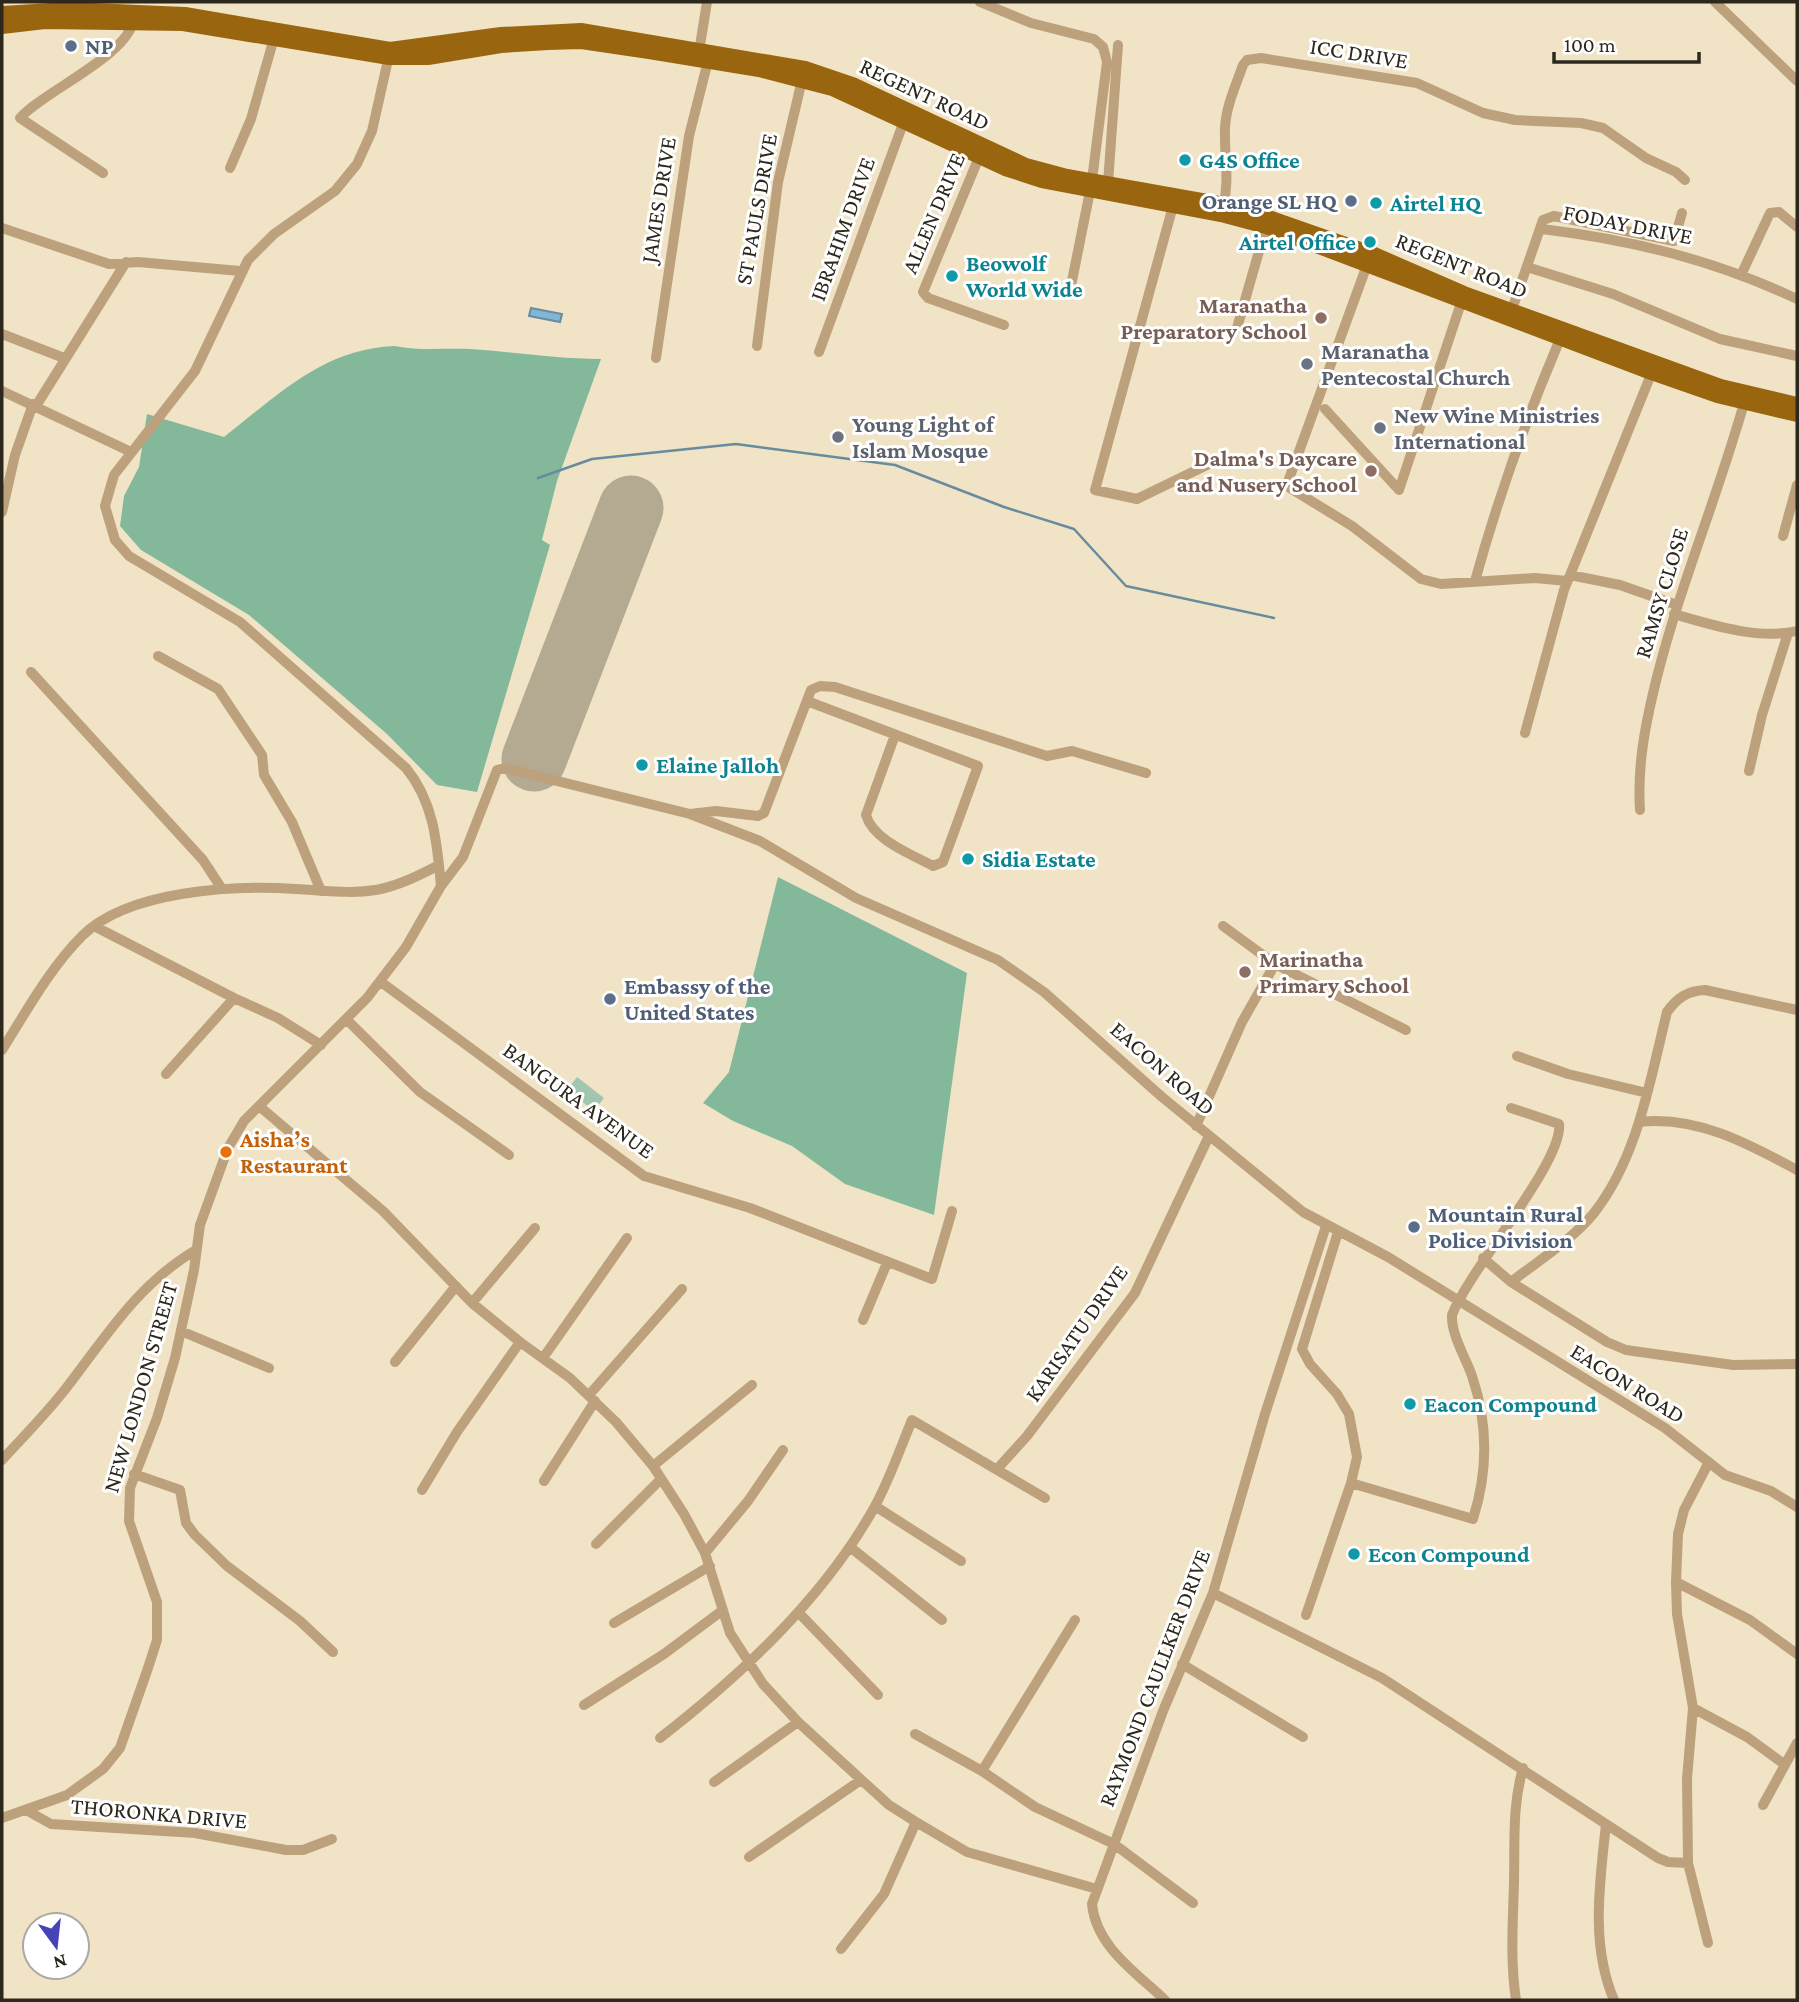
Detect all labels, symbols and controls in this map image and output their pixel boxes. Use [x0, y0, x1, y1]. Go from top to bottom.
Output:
scale bar [1554, 21, 1699, 65]
street label: ICC DRIVE [1308, 32, 1410, 74]
place label: NP [85, 33, 114, 59]
text: 100 m [1564, 33, 1616, 57]
marker: NP [63, 38, 79, 54]
street label: REGENT ROAD [856, 53, 994, 135]
street label: ST PAULS DRIVE [730, 131, 782, 287]
street label: JAMES DRIVE [635, 135, 681, 267]
place label: G4S Office [1199, 147, 1300, 173]
street label: ALLEN DRIVE [896, 149, 970, 277]
marker: G4S Office [1177, 152, 1193, 168]
street label: IBRAHIM DRIVE [804, 154, 880, 304]
place label: Orange SL HQ [1201, 188, 1338, 214]
place label: Airtel HQ [1389, 190, 1482, 216]
marker: Orange SL HQ [1343, 193, 1359, 209]
marker: Airtel HQ [1368, 195, 1384, 211]
street label: FODAY DRIVE [1561, 199, 1695, 249]
street label: REGENT ROAD [1392, 227, 1532, 303]
place label: Airtel Office [1238, 229, 1356, 255]
marker: Airtel Office [1362, 234, 1378, 250]
place label: Beowolf World Wide [965, 250, 1083, 302]
marker: Beowolf World Wide [944, 268, 960, 284]
place label: Maranatha Preparatory School [1121, 292, 1308, 344]
marker: Maranatha Preparatory School [1313, 310, 1329, 326]
place label: Maranatha Pentecostal Church [1321, 338, 1510, 390]
marker: Maranatha Pentecostal Church [1299, 356, 1315, 372]
place label: New Wine Ministries International [1394, 402, 1599, 454]
place label: Young Light of Islam Mosque [852, 411, 995, 463]
marker: New Wine Ministries International [1372, 420, 1388, 436]
marker: Young Light of Islam Mosque [830, 429, 846, 445]
place label: Dalma's Daycare and Nusery School [1176, 445, 1357, 497]
marker: Dalma's Daycare and Nusery School [1363, 463, 1379, 479]
street label: RAMSY CLOSE [1629, 525, 1693, 661]
place label: Elaine Jalloh [656, 752, 779, 778]
marker: Elaine Jalloh [634, 757, 650, 773]
place label: Sidia Estate [982, 846, 1096, 872]
marker: Sidia Estate [960, 851, 976, 867]
place label: Marinatha Primary School [1259, 946, 1409, 998]
marker: Marinatha Primary School [1237, 964, 1253, 980]
place label: Embassy of the United States [624, 973, 771, 1025]
marker: Embassy of the United States [602, 991, 618, 1007]
street label: EACON ROAD [1105, 1016, 1221, 1120]
street label: BANGURA AVENUE [498, 1036, 660, 1164]
place label: Aisha’s Restaurant [239, 1126, 348, 1178]
marker: Aisha’s Restaurant [218, 1144, 234, 1160]
place label: Mountain Rural Police Division [1428, 1201, 1584, 1253]
marker: Mountain Rural Police Division [1406, 1219, 1422, 1235]
street label: KARISATU DRIVE [1019, 1260, 1133, 1406]
street label: NEW LONDON STREET [97, 1278, 183, 1495]
street label: EACON ROAD [1566, 1338, 1690, 1428]
place label: Eacon Compound [1424, 1391, 1597, 1417]
marker: Eacon Compound [1402, 1396, 1418, 1412]
place label: Econ Compound [1368, 1541, 1530, 1567]
street label: RAYMOND CAULLKER DRIVE [1093, 1546, 1215, 1810]
marker: Econ Compound [1346, 1546, 1362, 1562]
street label: THORONKA DRIVE [70, 1792, 248, 1834]
north arrow [21, 1911, 91, 1981]
text: N [51, 1950, 69, 1974]

